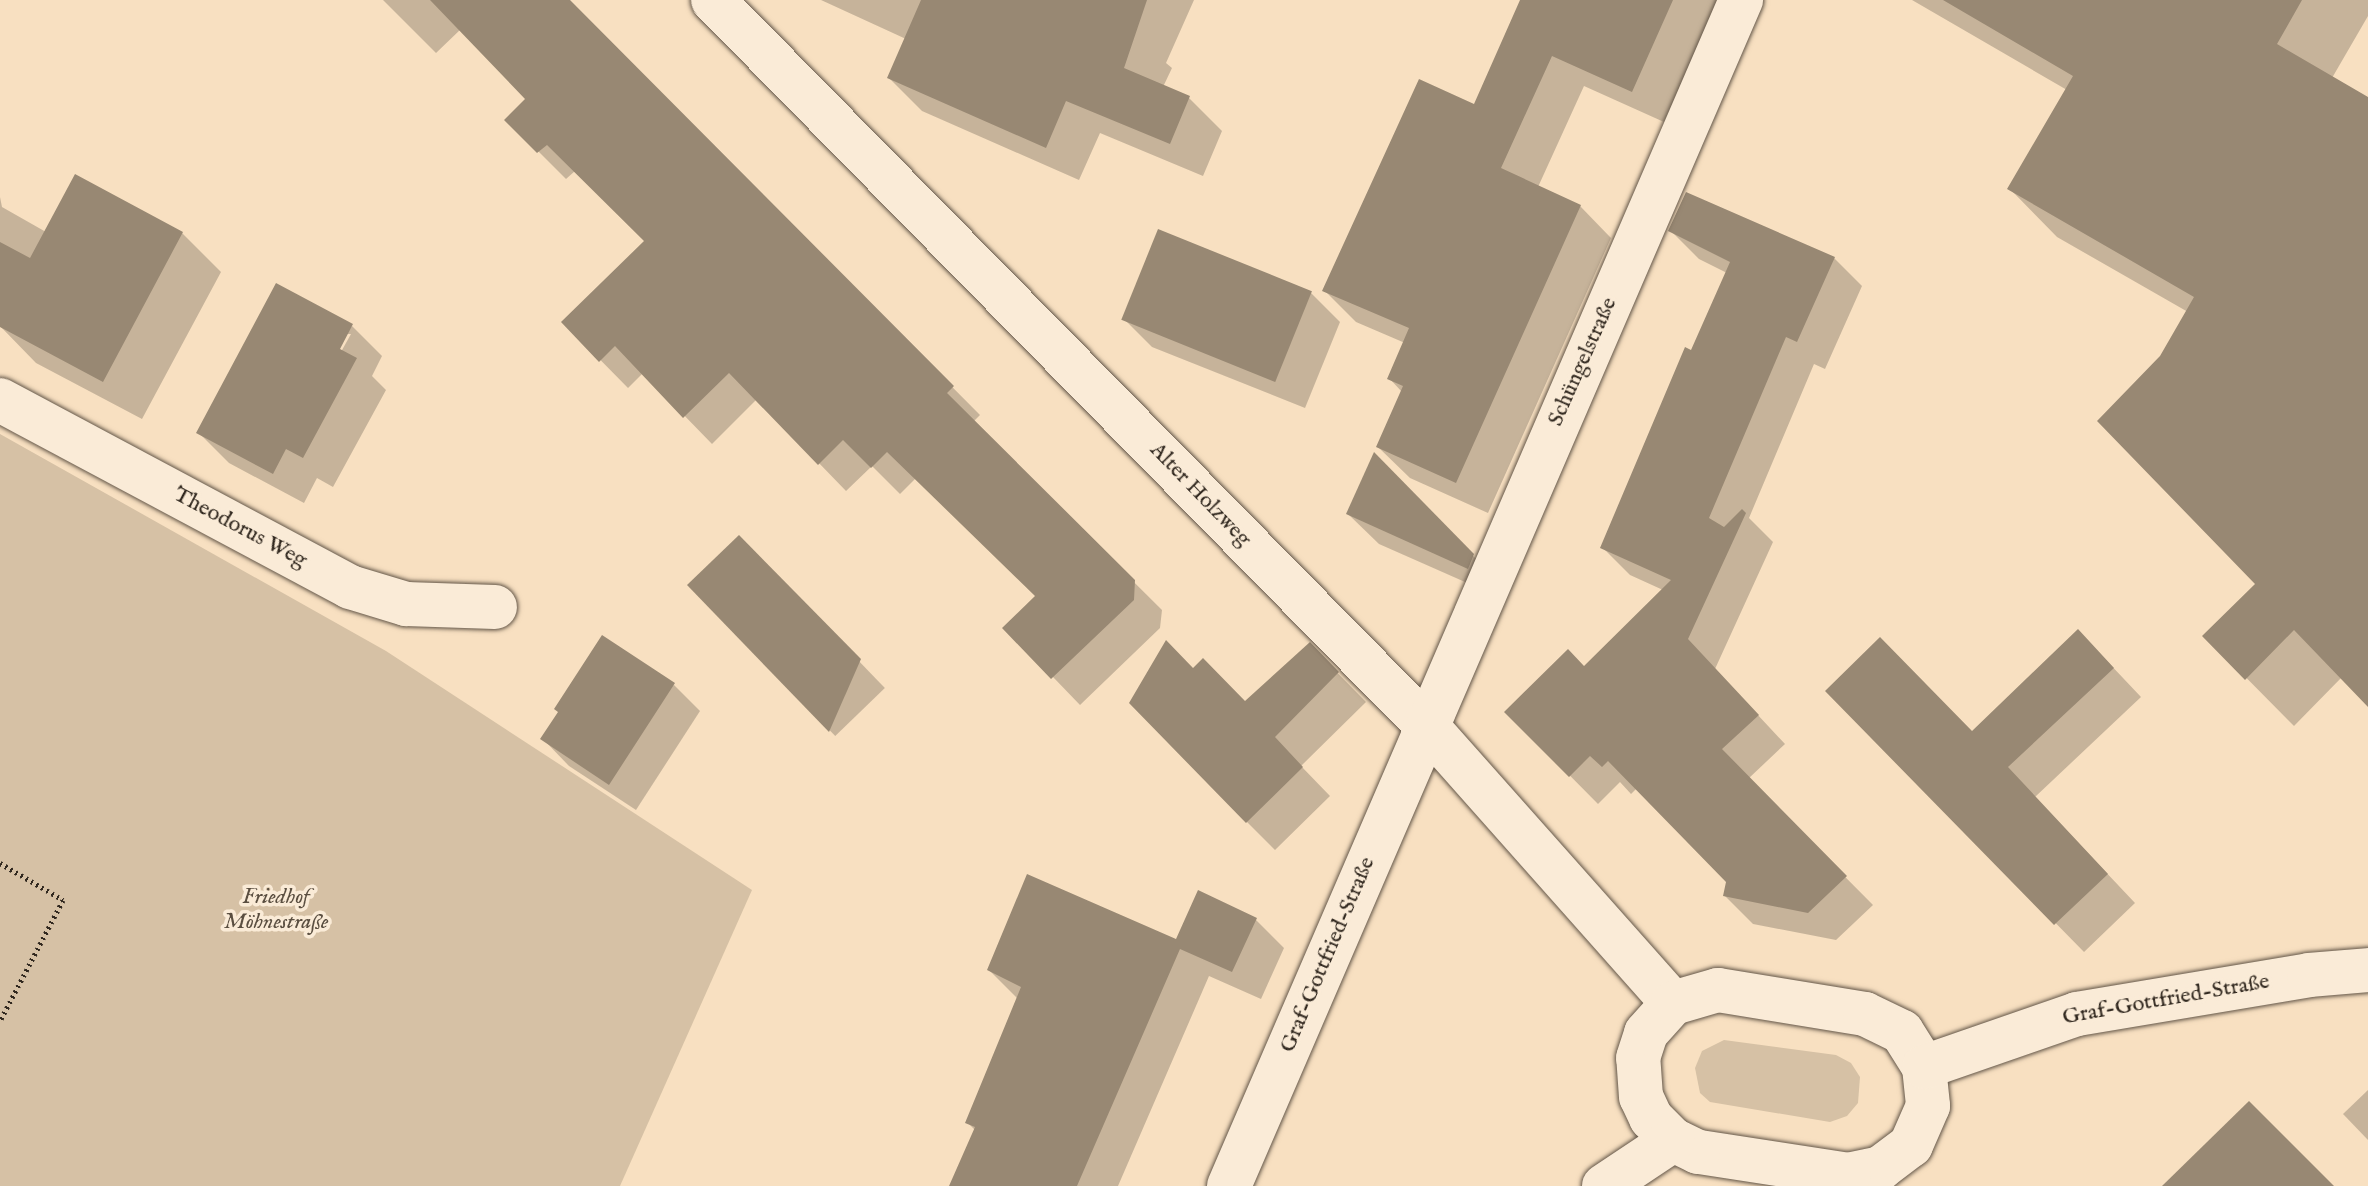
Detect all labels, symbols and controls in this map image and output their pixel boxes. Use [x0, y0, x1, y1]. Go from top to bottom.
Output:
street label: Schüngelstraße [1543, 294, 1623, 430]
street label: Alter Holzweg [1144, 438, 1256, 552]
street label: Theodorus Weg [169, 482, 311, 574]
street label: Graf-Gottfried-Straße [1275, 853, 1381, 1057]
park label: Friedhof Möhnestraße [224, 884, 328, 936]
street label: Graf-Gottfried-Straße [2061, 969, 2271, 1031]

